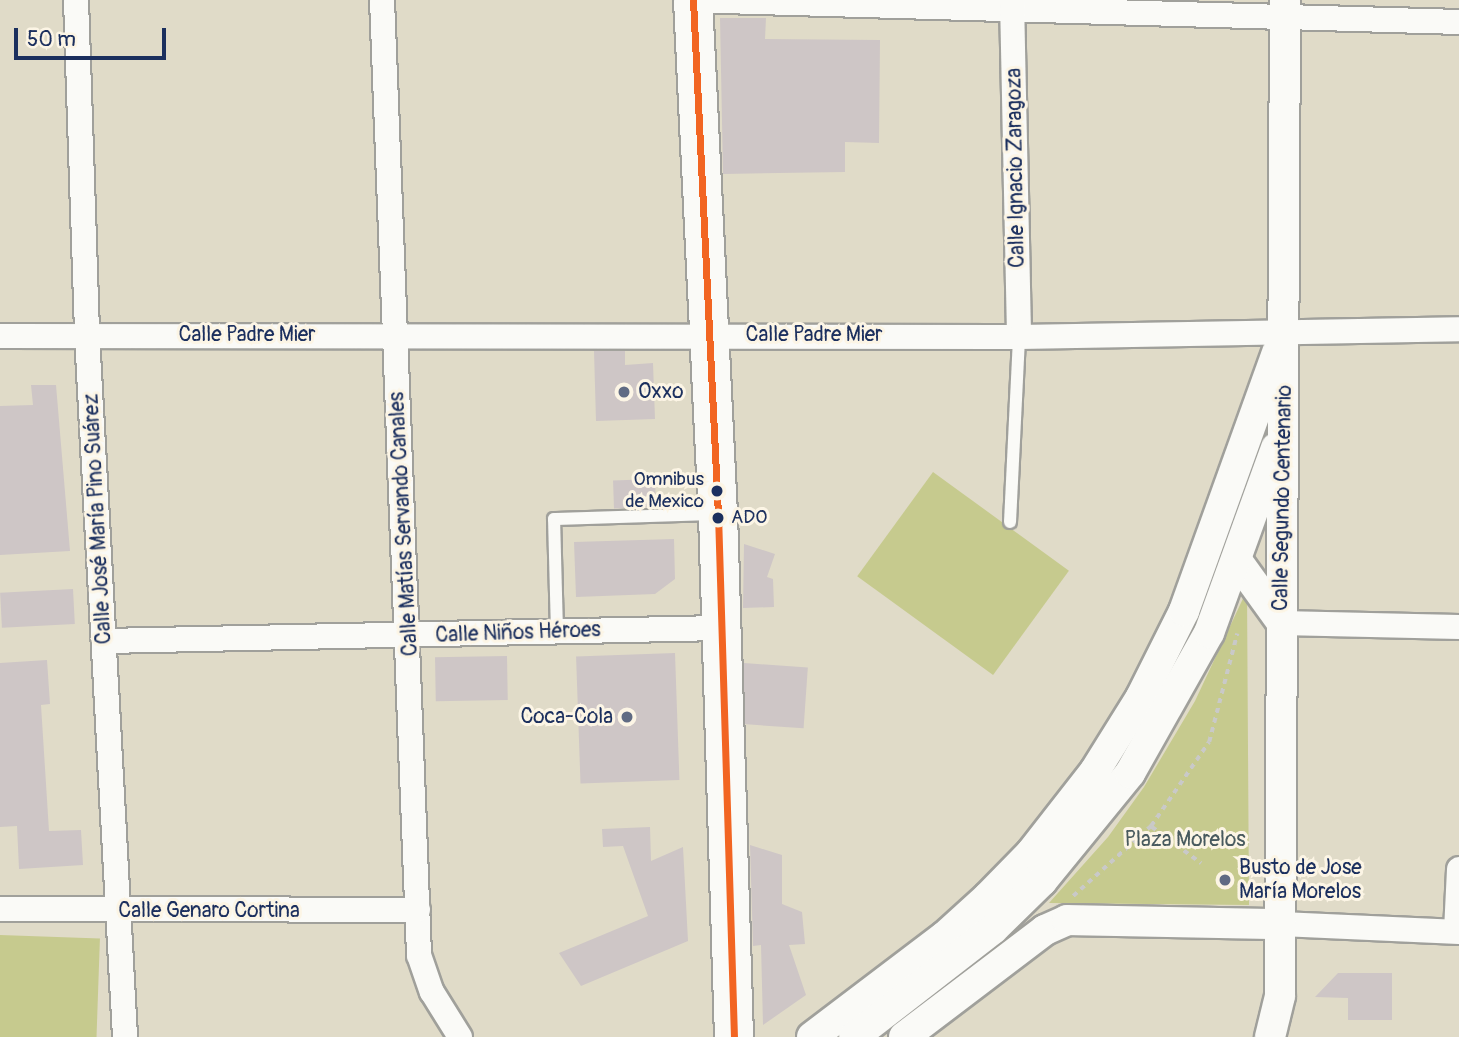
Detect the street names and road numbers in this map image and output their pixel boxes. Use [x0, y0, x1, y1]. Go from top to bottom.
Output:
street label: Calle Ignacio Zaragoza [1002, 68, 1030, 268]
street label: Calle Padre Mier [178, 322, 316, 348]
street label: Calle Padre Mier [745, 322, 883, 348]
street label: Calle Segundo Centenario [1268, 385, 1298, 611]
street label: Calle Matías Servando Canales [384, 391, 424, 657]
street label: Calle José María Pino Suárez [79, 393, 117, 645]
street label: Calle Niños Héroes [435, 618, 601, 648]
street label: Calle Genaro Cortina [118, 898, 300, 924]

